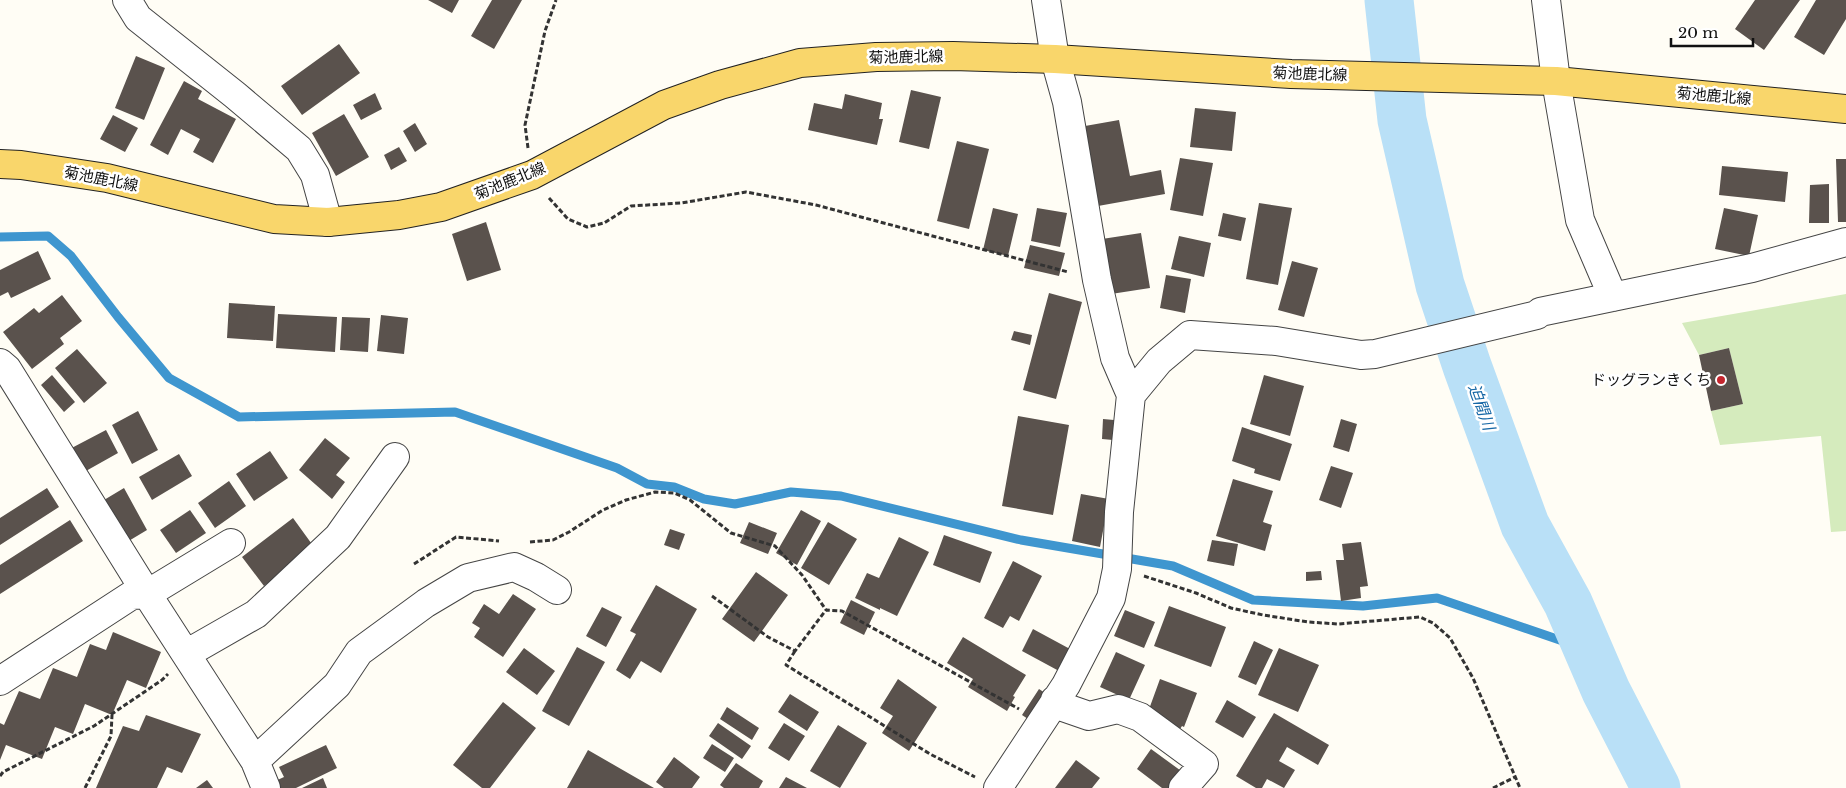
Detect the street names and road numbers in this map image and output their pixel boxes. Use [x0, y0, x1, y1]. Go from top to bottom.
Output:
street label: 菊池鹿北線 [868, 46, 944, 67]
street label: 菊池鹿北線 [1272, 63, 1348, 84]
street label: 菊池鹿北線 [1676, 83, 1752, 108]
street label: 菊池鹿北線 [471, 158, 548, 203]
street label: 菊池鹿北線 [62, 162, 140, 195]

